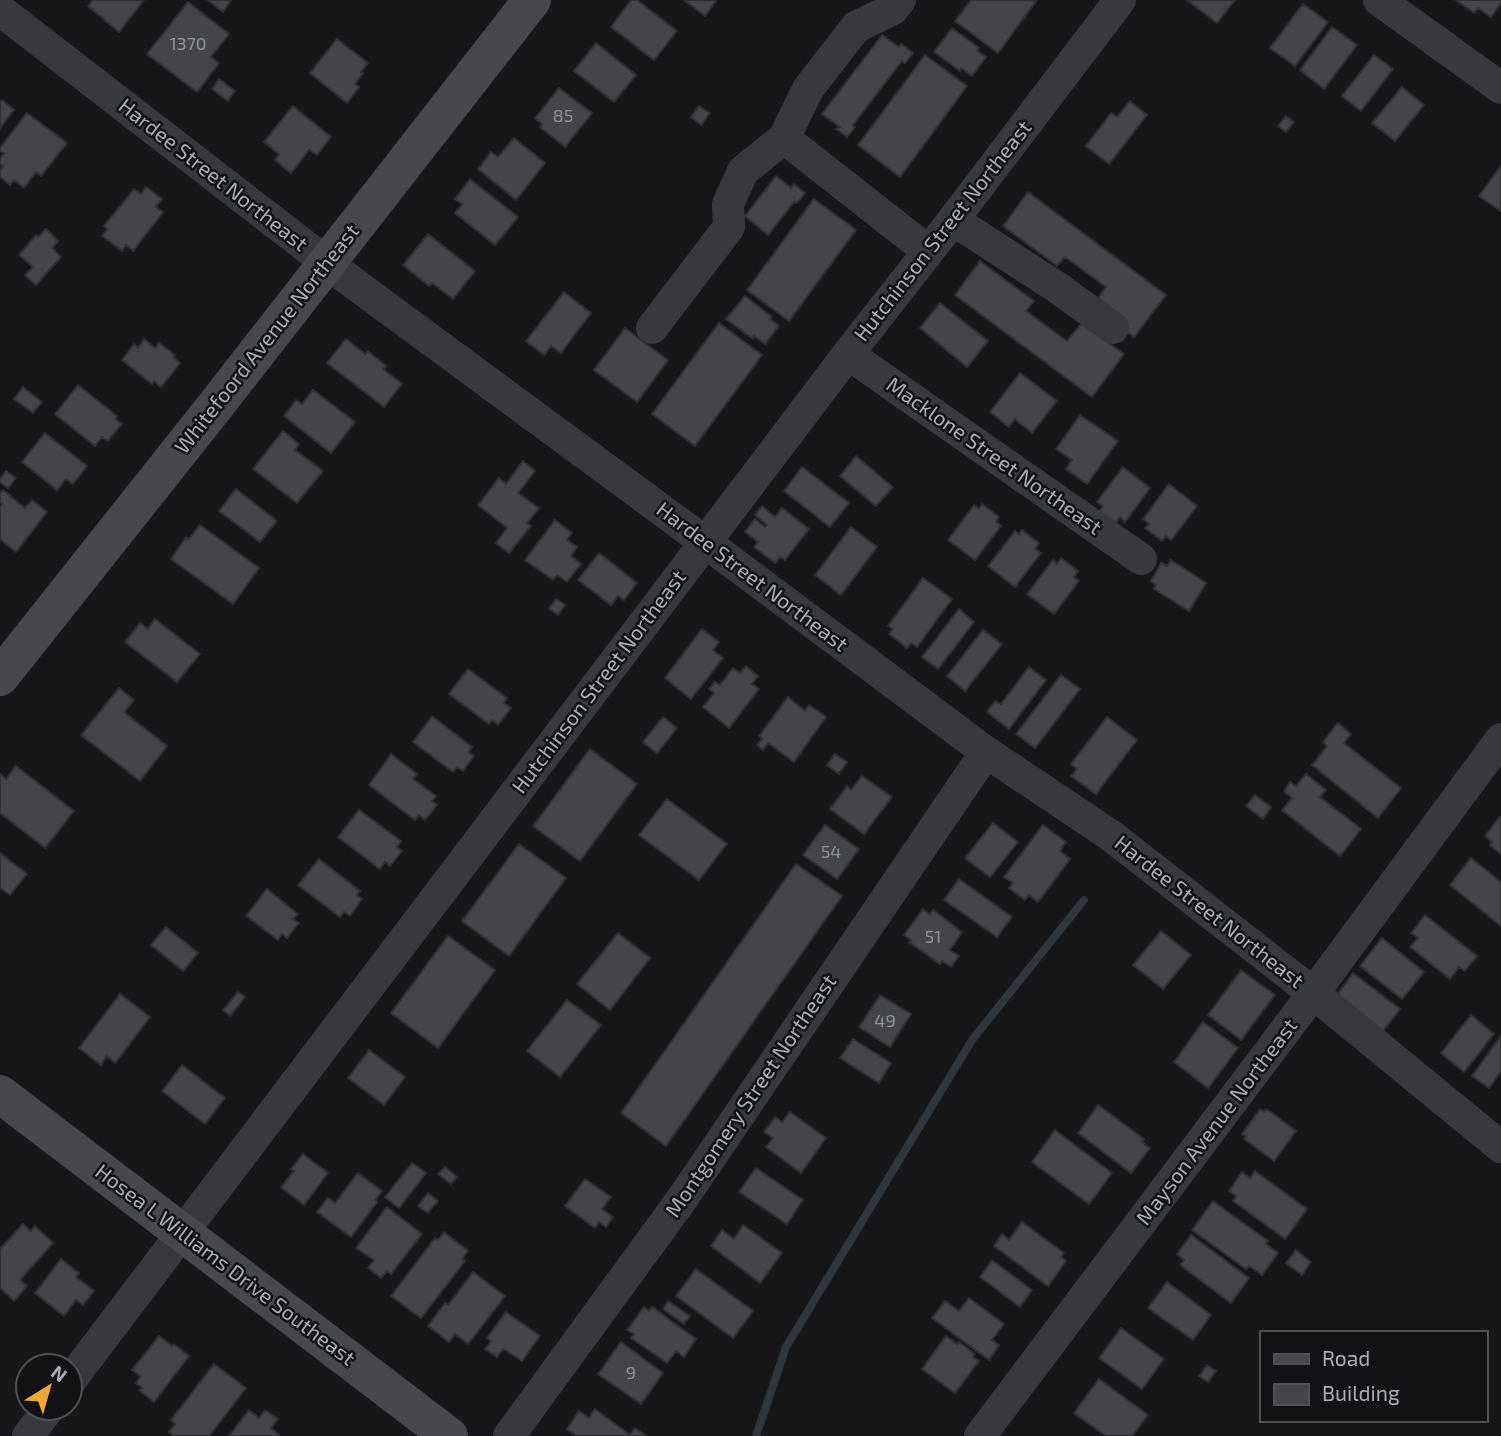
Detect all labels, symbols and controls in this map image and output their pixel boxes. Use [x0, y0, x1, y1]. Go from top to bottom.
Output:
house number: 1370 [169, 32, 207, 54]
street label: Hardee Street Northeast [114, 92, 313, 255]
house number: 85 [553, 104, 573, 126]
street label: Hutchinson Street Northeast [848, 115, 1036, 345]
street label: Whitefoord Avenue Northeast [168, 218, 363, 458]
street label: Macklone Street Northeast [882, 371, 1107, 539]
street label: Hardee Street Northeast [652, 496, 853, 656]
street label: Hutchinson Street Northeast [506, 564, 690, 798]
street label: Hardee Street Northeast [1110, 829, 1309, 992]
house number: 54 [821, 840, 841, 862]
house number: 51 [925, 925, 941, 947]
street label: Montgomery Street Northeast [659, 969, 840, 1221]
house number: 49 [874, 1009, 896, 1031]
street label: Mayson Avenue Northeast [1130, 1013, 1302, 1229]
street label: Hosea L Williams Drive Southeast [91, 1158, 361, 1370]
legend [1260, 1331, 1487, 1422]
text: Road [1322, 1345, 1370, 1370]
north arrow [14, 1352, 84, 1422]
text: N [47, 1360, 72, 1386]
house number: 9 [626, 1361, 636, 1383]
text: Building [1322, 1380, 1400, 1405]

